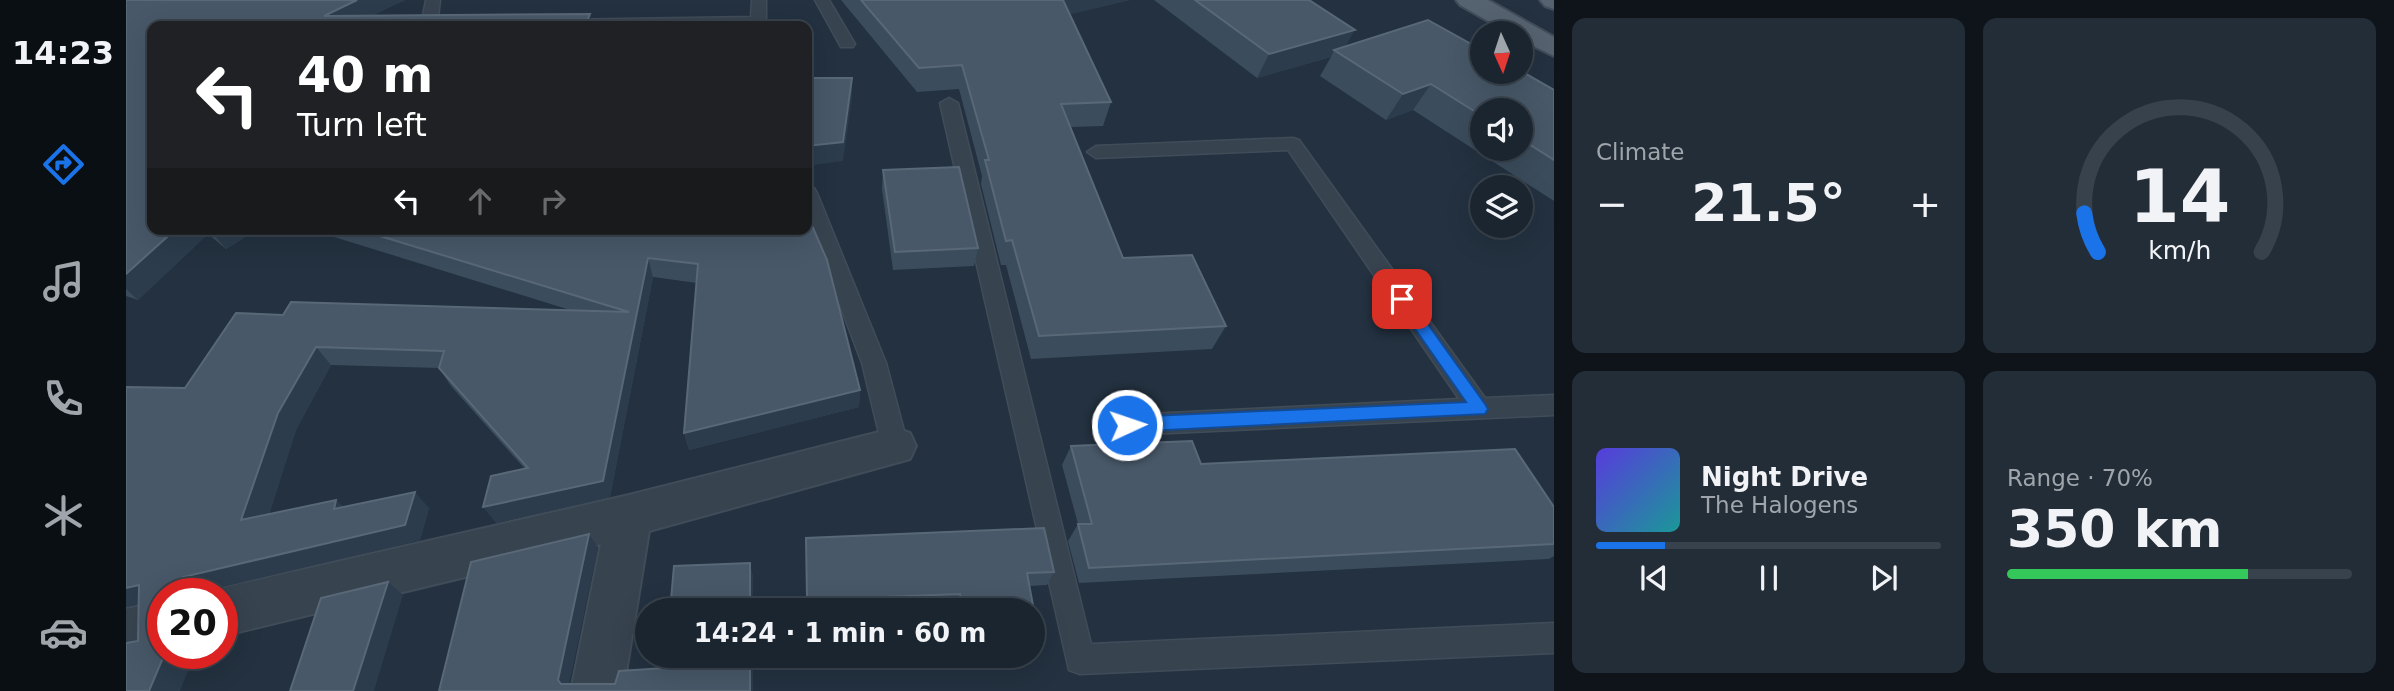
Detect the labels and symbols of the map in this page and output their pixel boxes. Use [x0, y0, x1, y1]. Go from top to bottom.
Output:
north arrow [1470, 21, 1533, 84]
pin [1372, 269, 1432, 329]
position arrow [1090, 388, 1164, 462]
speed limit sign: 20 [147, 578, 238, 669]

